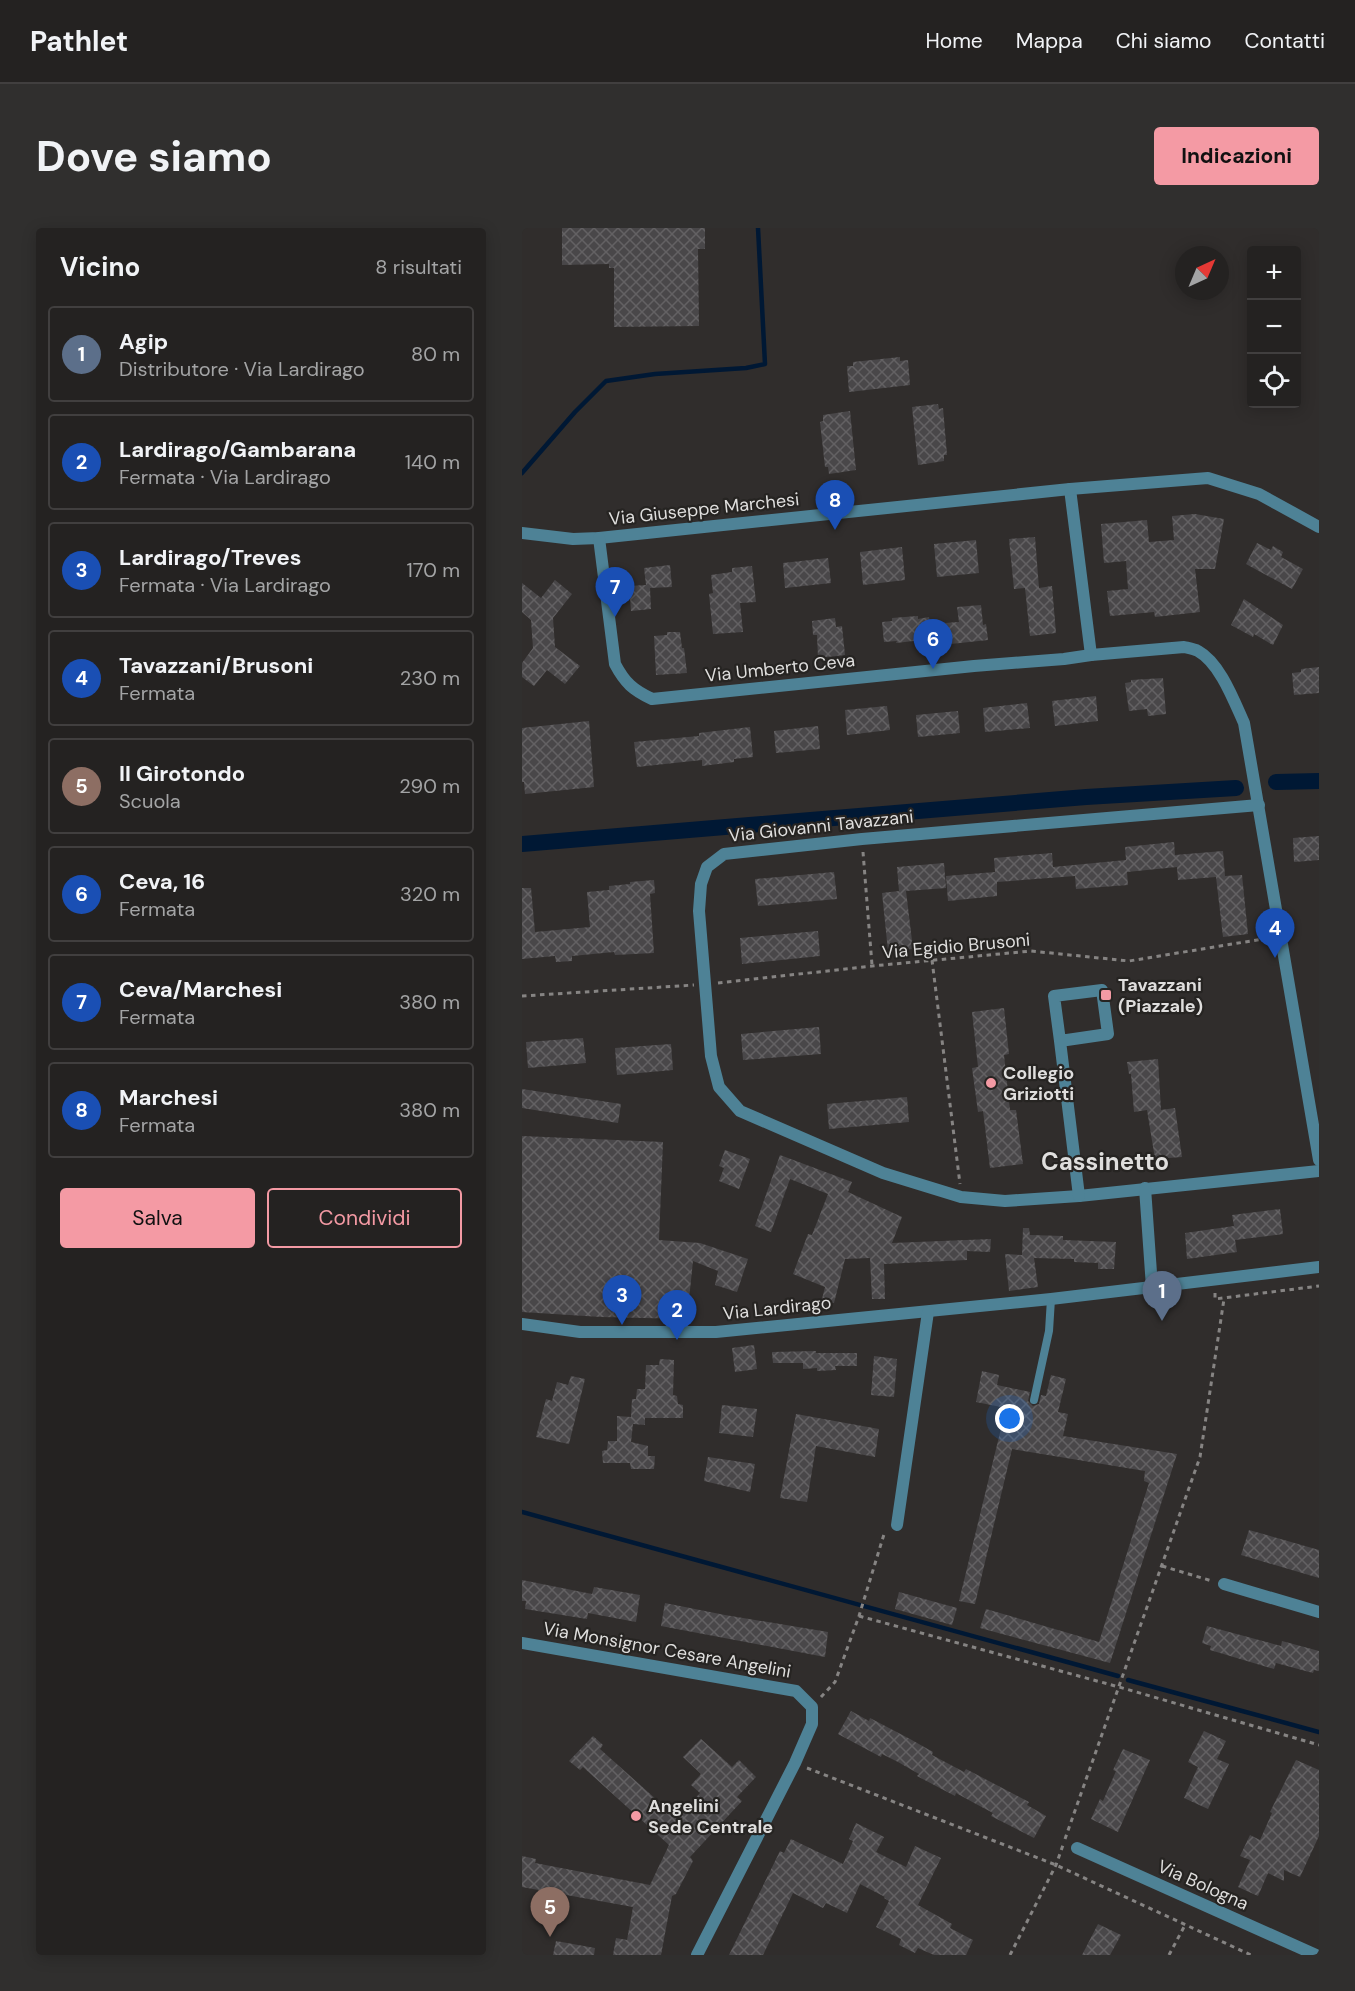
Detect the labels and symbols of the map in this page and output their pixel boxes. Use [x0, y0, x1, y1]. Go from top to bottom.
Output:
north arrow [1175, 246, 1229, 300]
pin: 8 [816, 480, 854, 530]
street label: Via Giuseppe Marchesi [608, 487, 800, 531]
pin: 7 [596, 568, 634, 617]
pin: 6 [914, 620, 952, 669]
street label: Via Umberto Ceva [704, 648, 856, 688]
street label: Via Giovanni Tavazzani [727, 804, 915, 848]
pin: 4 [1256, 908, 1294, 958]
street label: Via Egidio Brusoni [881, 928, 1031, 964]
place label: Tavazzani (Piazzale) [1118, 973, 1203, 1018]
marker: Tavazzani (Piazzale) [1099, 988, 1113, 1002]
place label: Collegio Griziotti [1003, 1061, 1074, 1106]
marker: Collegio Griziotti [984, 1076, 998, 1090]
district label: Cassinetto [1041, 1146, 1169, 1177]
pin: 1 [1142, 1272, 1182, 1321]
pin: 3 [602, 1276, 642, 1325]
pin: 2 [658, 1290, 696, 1340]
street label: Via Lardirago [722, 1290, 832, 1326]
your location [995, 1404, 1024, 1433]
street label: Via Monsignor Cesare Angelini [541, 1616, 793, 1684]
place label: Angelini Sede Centrale [648, 1794, 773, 1839]
marker: Angelini Sede Centrale [629, 1809, 643, 1823]
street label: Via Bologna [1154, 1854, 1252, 1916]
pin: 5 [531, 1888, 570, 1937]

